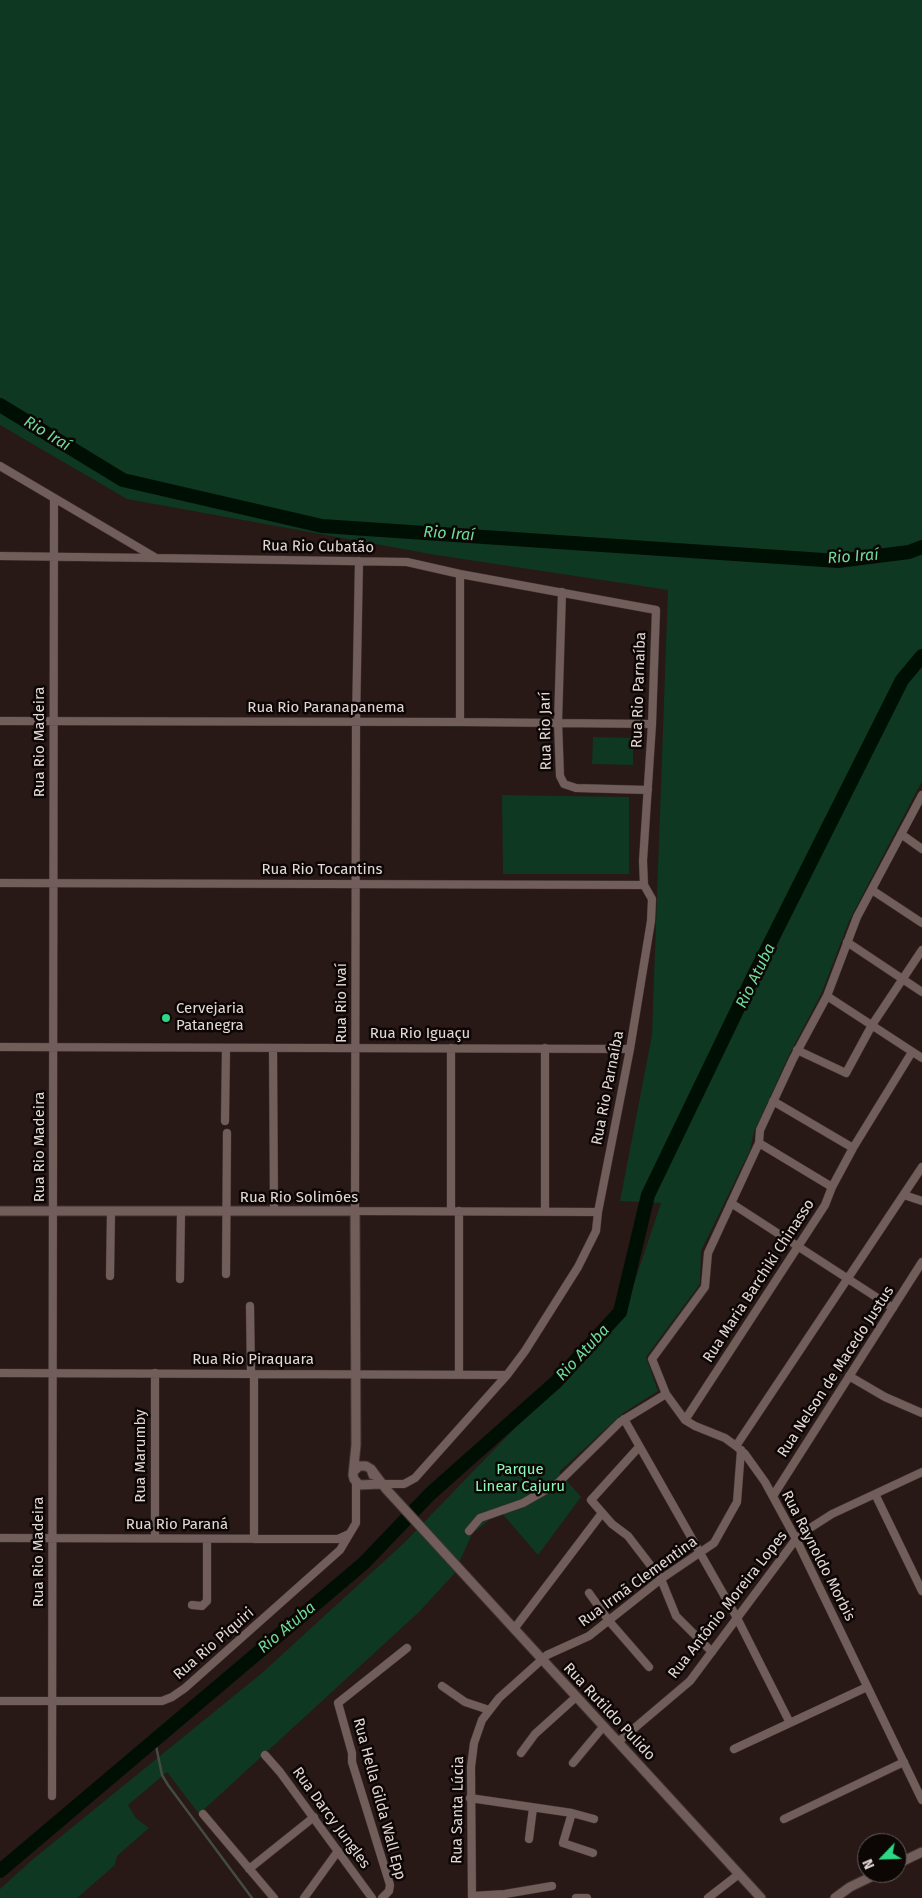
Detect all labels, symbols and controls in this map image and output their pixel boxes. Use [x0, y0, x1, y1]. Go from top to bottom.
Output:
water label: Rio Iraí [20, 413, 74, 455]
water label: Rio Iraí [423, 523, 475, 545]
street label: Rua Rio Cubatão [262, 537, 374, 557]
water label: Rio Iraí [827, 546, 879, 568]
street label: Rua Rio Parnaíba [628, 632, 650, 748]
street label: Rua Rio Madeira [31, 687, 49, 797]
street label: Rua Rio Jarí [536, 691, 556, 771]
street label: Rua Rio Paranapanema [247, 699, 405, 717]
street label: Rua Rio Tocantins [261, 861, 383, 879]
water label: Rio Atuba [732, 940, 780, 1012]
street label: Rua Rio Ivaí [333, 963, 351, 1043]
place label: Cervejaria Patanegra [176, 1000, 244, 1035]
marker: Cervejaria Patanegra [160, 1012, 172, 1024]
street label: Rua Rio Iguaçu [370, 1025, 470, 1043]
street label: Rua Rio Parnaíba [588, 1029, 628, 1147]
street label: Rua Rio Madeira [31, 1092, 49, 1202]
street label: Rua Rio Solimões [240, 1189, 358, 1207]
street label: Rua Maria Barchiki Chinasso [699, 1196, 819, 1366]
street label: Rua Nelson de Macedo Justus [774, 1283, 898, 1461]
water label: Rio Atuba [552, 1321, 614, 1385]
street label: Rua Rio Piraquara [192, 1351, 314, 1369]
street label: Rua Marumby [132, 1409, 150, 1503]
park label: Parque Linear Cajuru [475, 1461, 565, 1496]
street label: Rua Raynoldo Morbis [777, 1488, 859, 1624]
street label: Rua Rio Madeira [30, 1497, 48, 1607]
street label: Rua Rio Paraná [126, 1516, 228, 1534]
street label: Rua Antônio Moreira Lopes [665, 1528, 791, 1682]
street label: Rua Irmã Clementina [575, 1533, 701, 1631]
water label: Rio Atuba [254, 1598, 320, 1658]
street label: Rua Rio Piquiri [170, 1604, 258, 1684]
street label: Rua Rutildo Pulido [559, 1659, 659, 1765]
street label: Rua Hella Gilda Wall Epp [349, 1716, 409, 1882]
street label: Rua Santa Lúcia [448, 1756, 468, 1864]
street label: Rua Darcy Jungles [288, 1764, 374, 1872]
north arrow [857, 1833, 907, 1883]
text: N [859, 1856, 878, 1872]

